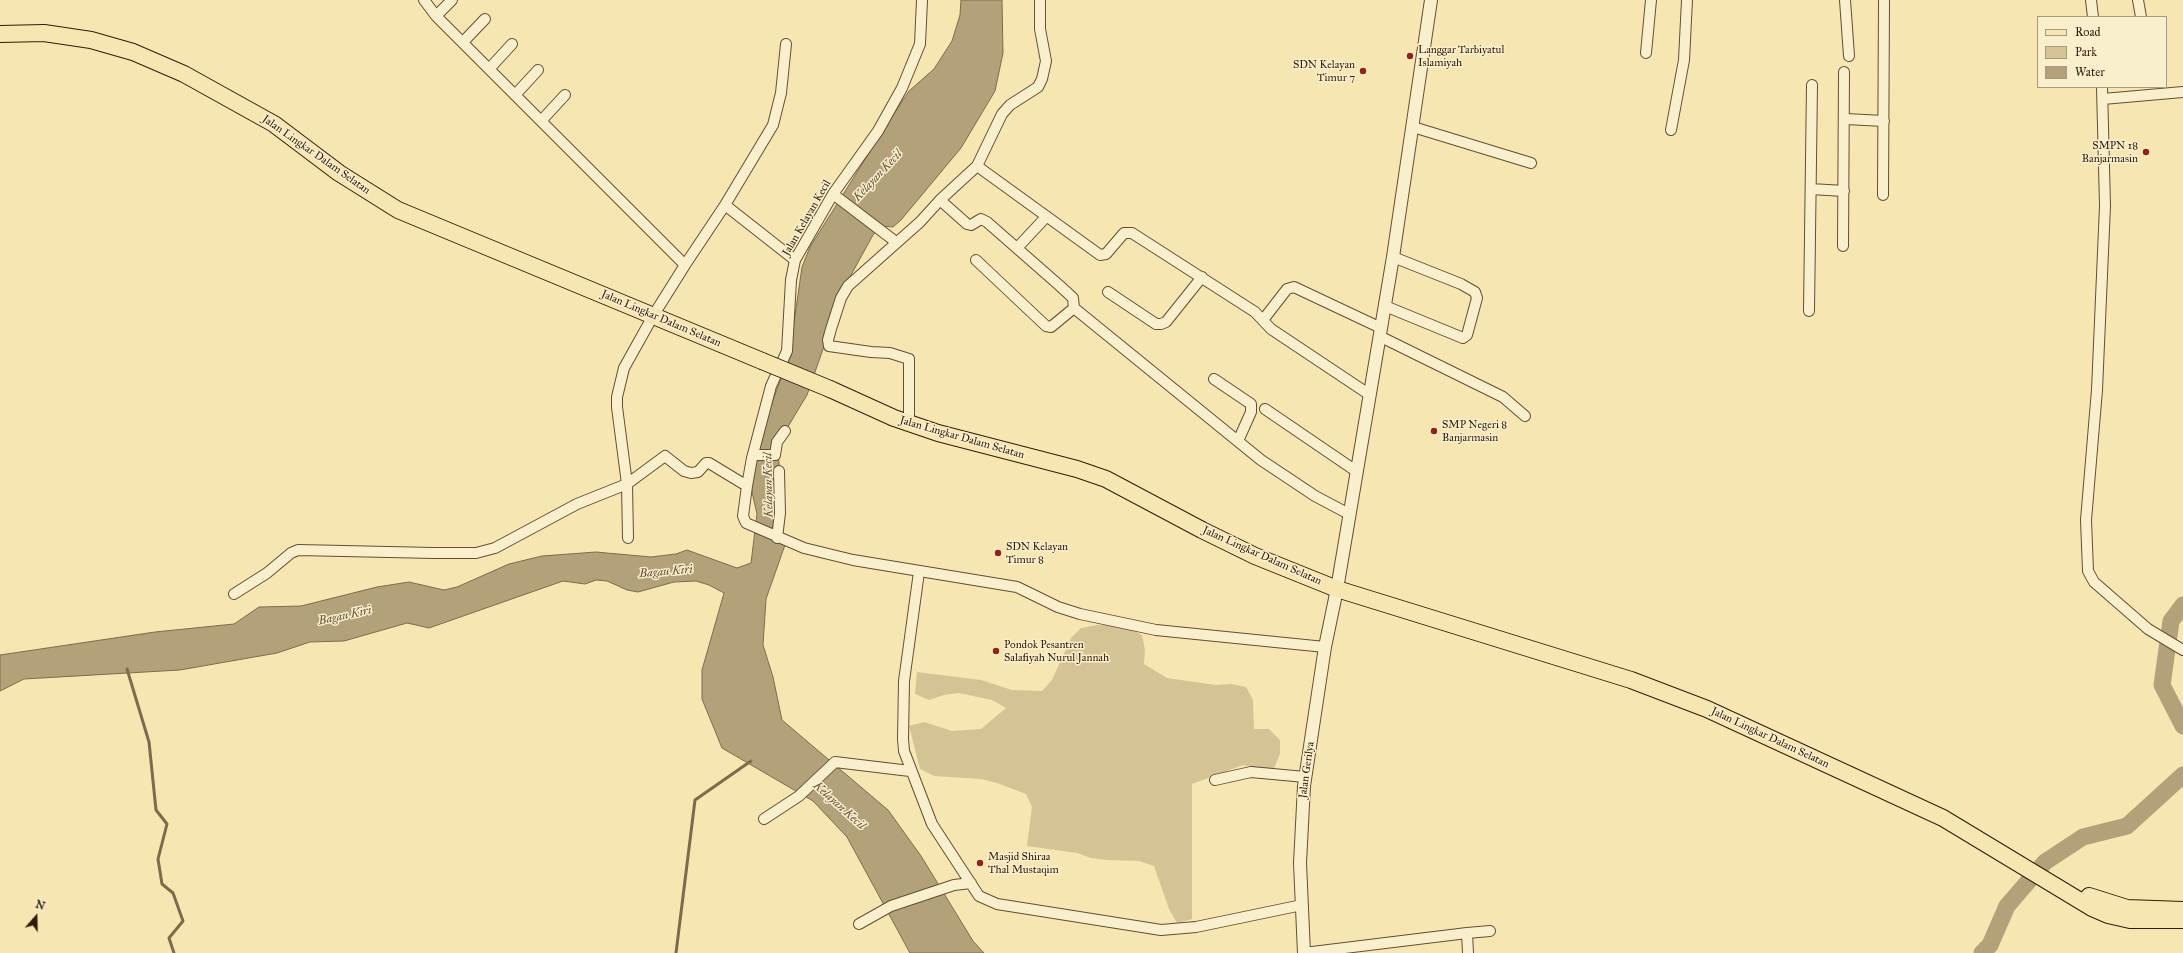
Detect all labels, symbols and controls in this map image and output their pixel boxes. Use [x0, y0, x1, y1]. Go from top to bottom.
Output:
legend [2037, 16, 2167, 88]
text: Road [2075, 25, 2101, 39]
place label: Langgar Tarbiyatul Islamiyah [1418, 43, 1504, 69]
text: Park [2075, 45, 2097, 59]
marker: Langgar Tarbiyatul Islamiyah [1405, 51, 1415, 61]
place label: SDN Kelayan Timur 7 [1293, 58, 1355, 84]
text: Water [2075, 65, 2105, 79]
marker: SDN Kelayan Timur 7 [1358, 66, 1368, 76]
street label: Jalan Lingkar Dalam Selatan [259, 113, 373, 197]
place label: SMPN 18 Banjarmasin [2082, 139, 2138, 165]
water label: Kelayan Kecil [851, 147, 905, 205]
marker: SMPN 18 Banjarmasin [2141, 147, 2151, 157]
street label: Jalan Kelayan Kecil [780, 178, 834, 258]
street label: Jalan Lingkar Dalam Selatan [599, 288, 723, 350]
street label: Jalan Lingkar Dalam Selatan [898, 414, 1026, 462]
place label: SMP Negeri 8 Banjarmasin [1442, 418, 1507, 444]
marker: SMP Negeri 8 Banjarmasin [1429, 426, 1439, 436]
water label: Kelayan Kecil [761, 452, 777, 518]
street label: Jalan Lingkar Dalam Selatan [1200, 524, 1324, 588]
place label: SDN Kelayan Timur 8 [1006, 540, 1068, 566]
marker: SDN Kelayan Timur 8 [993, 548, 1003, 558]
water label: Bagau Kiri [639, 562, 693, 582]
water label: Bagau Kiri [317, 603, 373, 629]
place label: Pondok Pesantren Salafiyah Nurul Jannah [1004, 638, 1109, 664]
marker: Pondok Pesantren Salafiyah Nurul Jannah [991, 646, 1001, 656]
street label: Jalan Lingkar Dalam Selatan [1709, 705, 1831, 771]
street label: Jalan Gerilya [1296, 741, 1318, 799]
water label: Kelayan Kecil [810, 779, 868, 833]
place label: Masjid Shiraa Thal Mustaqim [988, 850, 1059, 876]
marker: Masjid Shiraa Thal Mustaqim [975, 858, 985, 868]
north arrow [16, 897, 56, 937]
text: N [34, 898, 47, 913]

